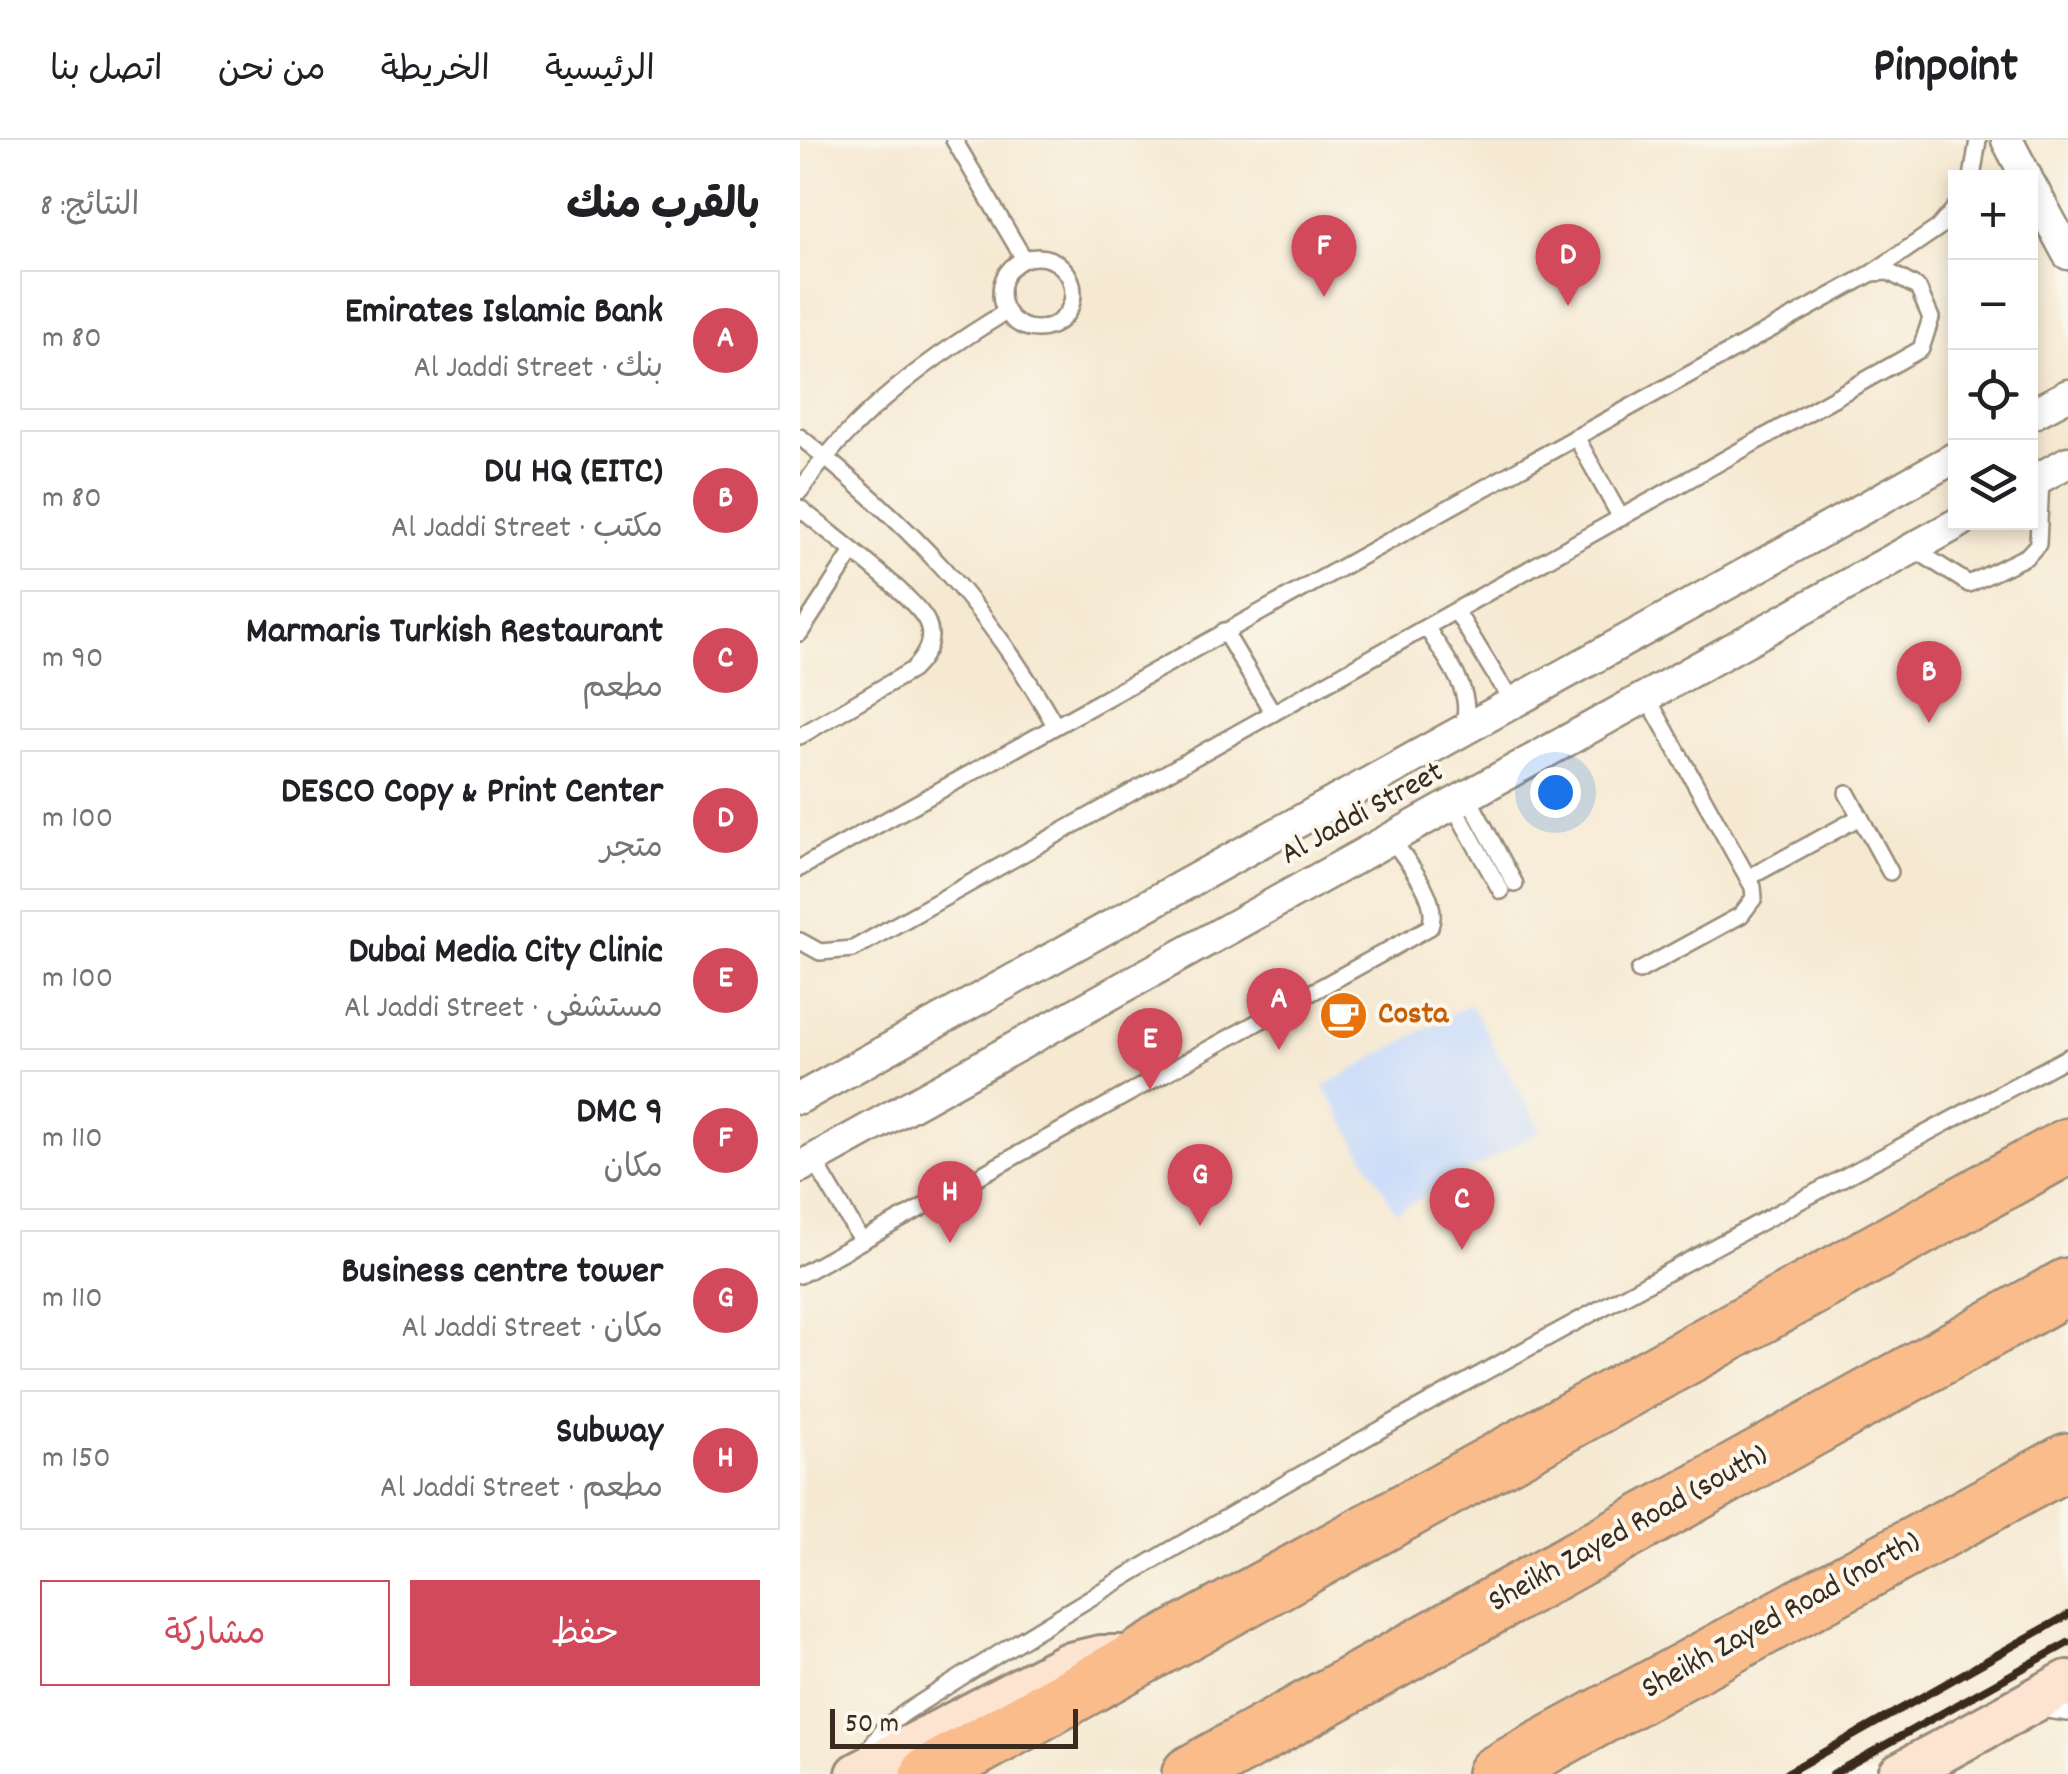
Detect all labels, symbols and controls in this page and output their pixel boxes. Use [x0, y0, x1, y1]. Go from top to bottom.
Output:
text: Pinpoint [1873, 35, 2018, 104]
text: اتصل بنا [50, 47, 163, 97]
text: من نحن [218, 47, 326, 97]
text: الخريطة [381, 47, 490, 97]
text: الرئيسية [545, 47, 655, 97]
map controls [1948, 170, 2038, 530]
button: + [1948, 170, 2038, 260]
text: بالقرب منك [566, 179, 760, 239]
text: النتائج: 8 [40, 185, 139, 231]
pin: F [1292, 214, 1356, 297]
pin: D [1536, 224, 1600, 306]
button: − [1948, 260, 2038, 350]
text: Emirates Islamic Bank [345, 286, 663, 341]
text: 80 m [42, 317, 102, 363]
text: A [717, 317, 734, 363]
text: بنك · Al Jaddi Street [413, 347, 663, 393]
button: locate [1948, 350, 2038, 440]
button: layers [1948, 440, 2038, 530]
text: DU HQ (EITC) [484, 446, 663, 501]
text: 80 m [42, 477, 102, 523]
text: B [718, 477, 733, 523]
text: مكتب · Al Jaddi Street [391, 507, 663, 553]
text: Marmaris Turkish Restaurant [246, 606, 663, 661]
text: 90 m [42, 637, 103, 683]
text: C [718, 637, 733, 683]
pin: B [1896, 640, 1962, 723]
text: مطعم [582, 667, 663, 713]
street label: Al Jaddi Street [1273, 751, 1453, 879]
text: DESCO Copy & Print Center [281, 766, 663, 821]
your location [1530, 767, 1581, 818]
text: 100 m [42, 797, 113, 843]
text: D [717, 797, 734, 843]
text: متجر [600, 827, 663, 873]
text: Dubai Media City Clinic [348, 926, 663, 981]
text: 100 m [42, 957, 113, 1003]
text: E [718, 957, 733, 1003]
pin: A [1246, 968, 1312, 1050]
text: مستشفى · Al Jaddi Street [344, 987, 663, 1033]
cafe icon: Costa [1317, 990, 1369, 1042]
place label: Costa [1378, 993, 1449, 1039]
pin: E [1118, 1008, 1182, 1090]
text: DMC 9 [576, 1086, 663, 1141]
text: 110 m [42, 1117, 103, 1163]
text: F [718, 1117, 733, 1163]
pin: G [1168, 1144, 1232, 1226]
text: مكان [604, 1147, 663, 1193]
pin: H [918, 1160, 982, 1243]
pin: C [1430, 1168, 1494, 1250]
text: Business centre tower [341, 1246, 663, 1301]
text: 110 m [42, 1277, 103, 1323]
text: G [717, 1277, 734, 1323]
text: مكان · Al Jaddi Street [402, 1307, 663, 1353]
text: Subway [556, 1406, 663, 1461]
street label: Sheikh Zayed Road (south) [1481, 1434, 1777, 1626]
text: 150 m [42, 1437, 111, 1483]
text: H [717, 1437, 734, 1483]
text: مطعم · Al Jaddi Street [380, 1467, 663, 1513]
street label: Sheikh Zayed Road (north) [1634, 1521, 1930, 1713]
button: مشاركة [40, 1580, 390, 1686]
button: حفظ [410, 1580, 760, 1686]
scale bar [830, 1704, 1078, 1748]
text: 50 m [845, 1706, 899, 1746]

